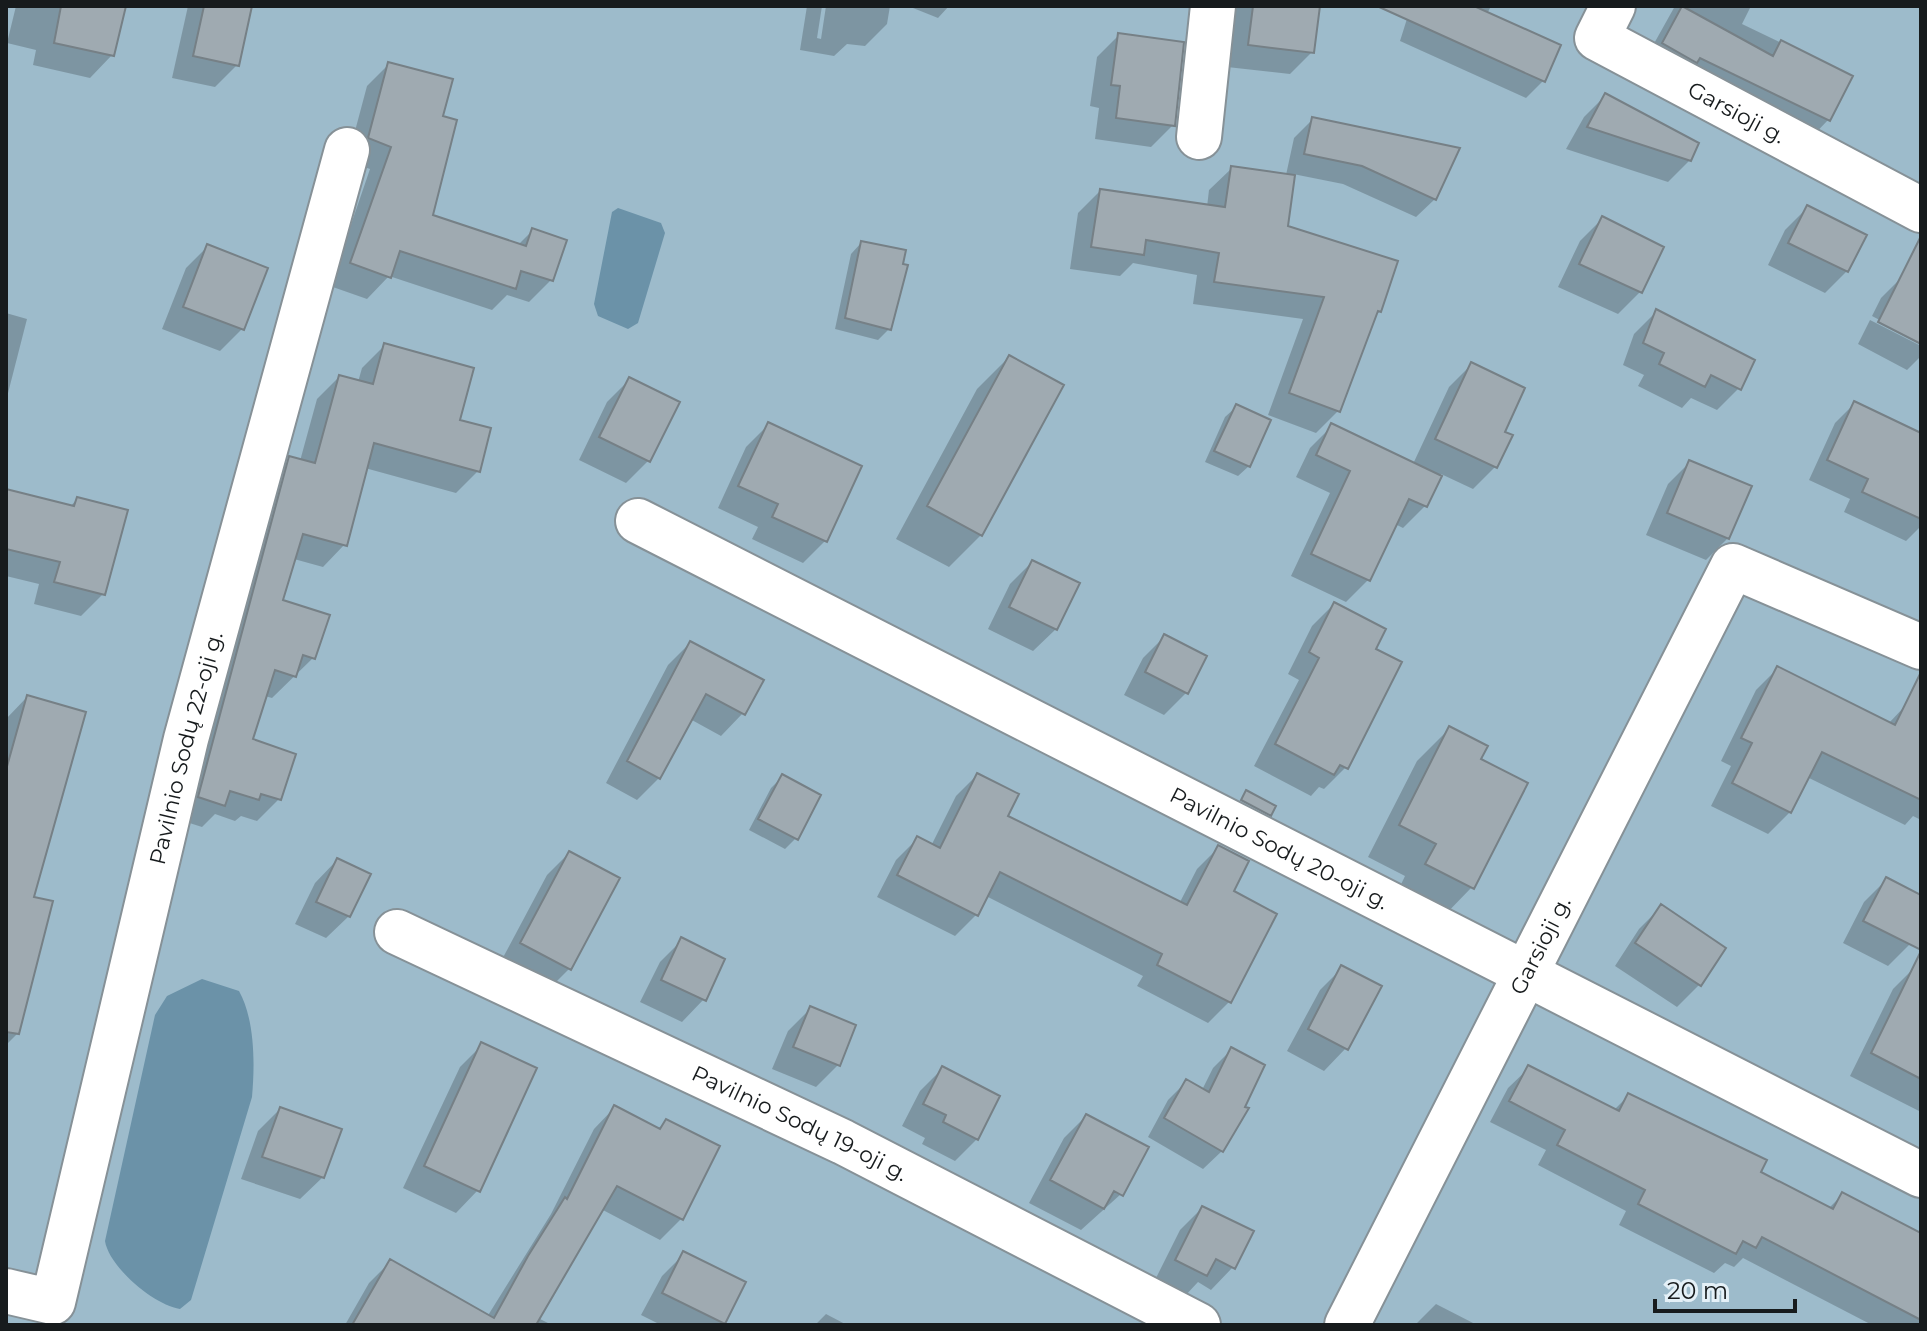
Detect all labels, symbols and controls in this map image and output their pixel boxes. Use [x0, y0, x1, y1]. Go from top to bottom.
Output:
street label: Garsioji g. [1683, 75, 1790, 149]
street label: Pavilnio Sodų 22-oji g. [143, 628, 228, 867]
street label: Pavilnio Sodų 20-oji g. [1165, 781, 1393, 915]
street label: Garsioji g. [1504, 892, 1576, 999]
street label: Pavilnio Sodų 19-oji g. [688, 1059, 913, 1187]
scale bar [1655, 1263, 1795, 1313]
text: 20 m [1667, 1276, 1728, 1305]

